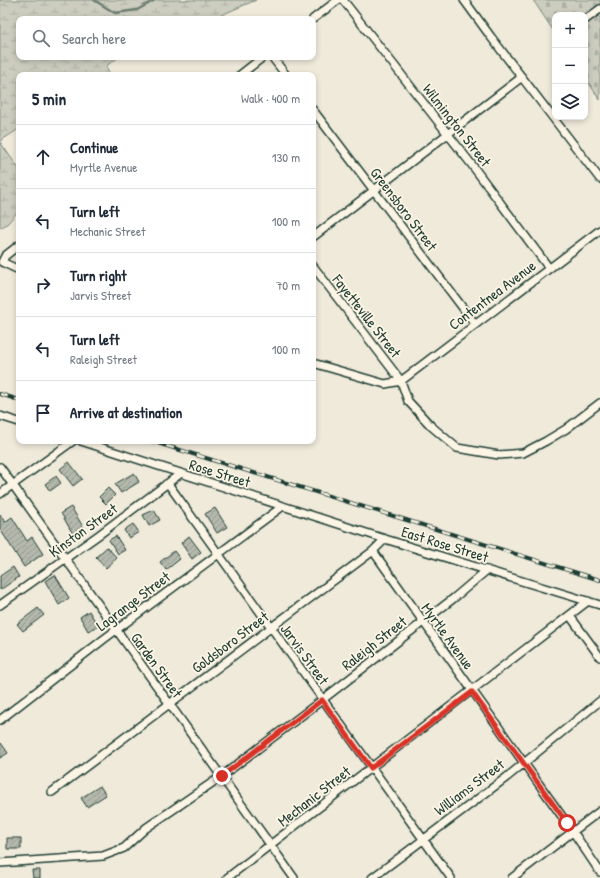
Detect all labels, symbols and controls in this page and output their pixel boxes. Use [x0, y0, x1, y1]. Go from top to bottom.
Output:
map controls [552, 12, 588, 120]
button: + [552, 12, 588, 48]
search box [16, 16, 316, 60]
icon: search [30, 27, 52, 49]
text: Search here [62, 28, 126, 49]
button: − [552, 48, 588, 84]
street label: Wilmington Street [418, 79, 497, 172]
button: layers [552, 84, 588, 120]
text: 5 min [32, 87, 66, 110]
text: Walk · 400 m [241, 89, 300, 107]
text: Continue [70, 137, 118, 158]
icon: ahead [32, 146, 54, 168]
text: 130 m [272, 148, 300, 166]
text: Myrtle Avenue [70, 158, 137, 176]
street label: Greensboro Street [366, 163, 443, 256]
text: Turn left [70, 201, 120, 222]
icon: left [32, 210, 54, 232]
text: 100 m [272, 212, 300, 230]
text: Mechanic Street [70, 222, 146, 240]
street label: Contentnea Avenue [444, 255, 540, 335]
text: Turn right [70, 265, 126, 286]
street label: Fayetteville Street [327, 269, 407, 363]
icon: right [32, 274, 54, 296]
text: 70 m [276, 276, 300, 294]
text: Jarvis Street [70, 286, 131, 304]
text: Turn left [70, 329, 120, 350]
icon: left [32, 338, 54, 360]
text: 100 m [272, 340, 300, 358]
text: Raleigh Street [70, 350, 137, 368]
icon: arrive [32, 402, 54, 424]
text: Arrive at destination [70, 402, 182, 423]
street label: Rose Street [187, 454, 254, 492]
street label: Kinston Street [44, 497, 122, 562]
street label: East Rose Street [399, 521, 492, 567]
street label: Lagrange Street [92, 566, 175, 636]
street label: Myrtle Avenue [417, 598, 479, 674]
street label: Goldsboro Street [187, 606, 273, 678]
street label: Raleigh Street [337, 610, 412, 675]
street label: Jarvis Street [276, 619, 335, 689]
street label: Garden Street [126, 628, 188, 703]
street label: Williams Street [430, 753, 509, 820]
street label: Mechanic Street [273, 760, 355, 831]
route end [213, 767, 231, 785]
route start [558, 814, 576, 832]

